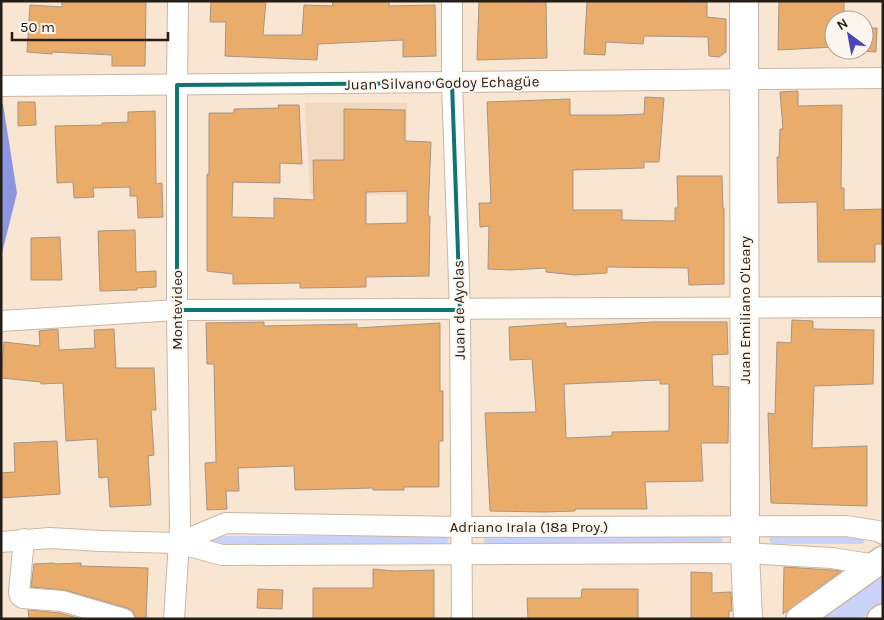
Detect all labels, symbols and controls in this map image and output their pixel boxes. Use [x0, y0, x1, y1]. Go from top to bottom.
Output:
scale bar [12, 10, 169, 42]
north arrow [824, 10, 874, 60]
text: N [834, 15, 851, 34]
text: 50 m [20, 18, 55, 36]
street label: Juan Silvano Godoy Echagüe [345, 72, 539, 94]
street label: Juan Emiliano O'Leary [736, 236, 754, 384]
street label: Juan de Ayolas [449, 260, 469, 360]
street label: Montevideo [168, 270, 186, 350]
street label: Adriano Irala (18ª Proy.) [450, 518, 608, 536]

